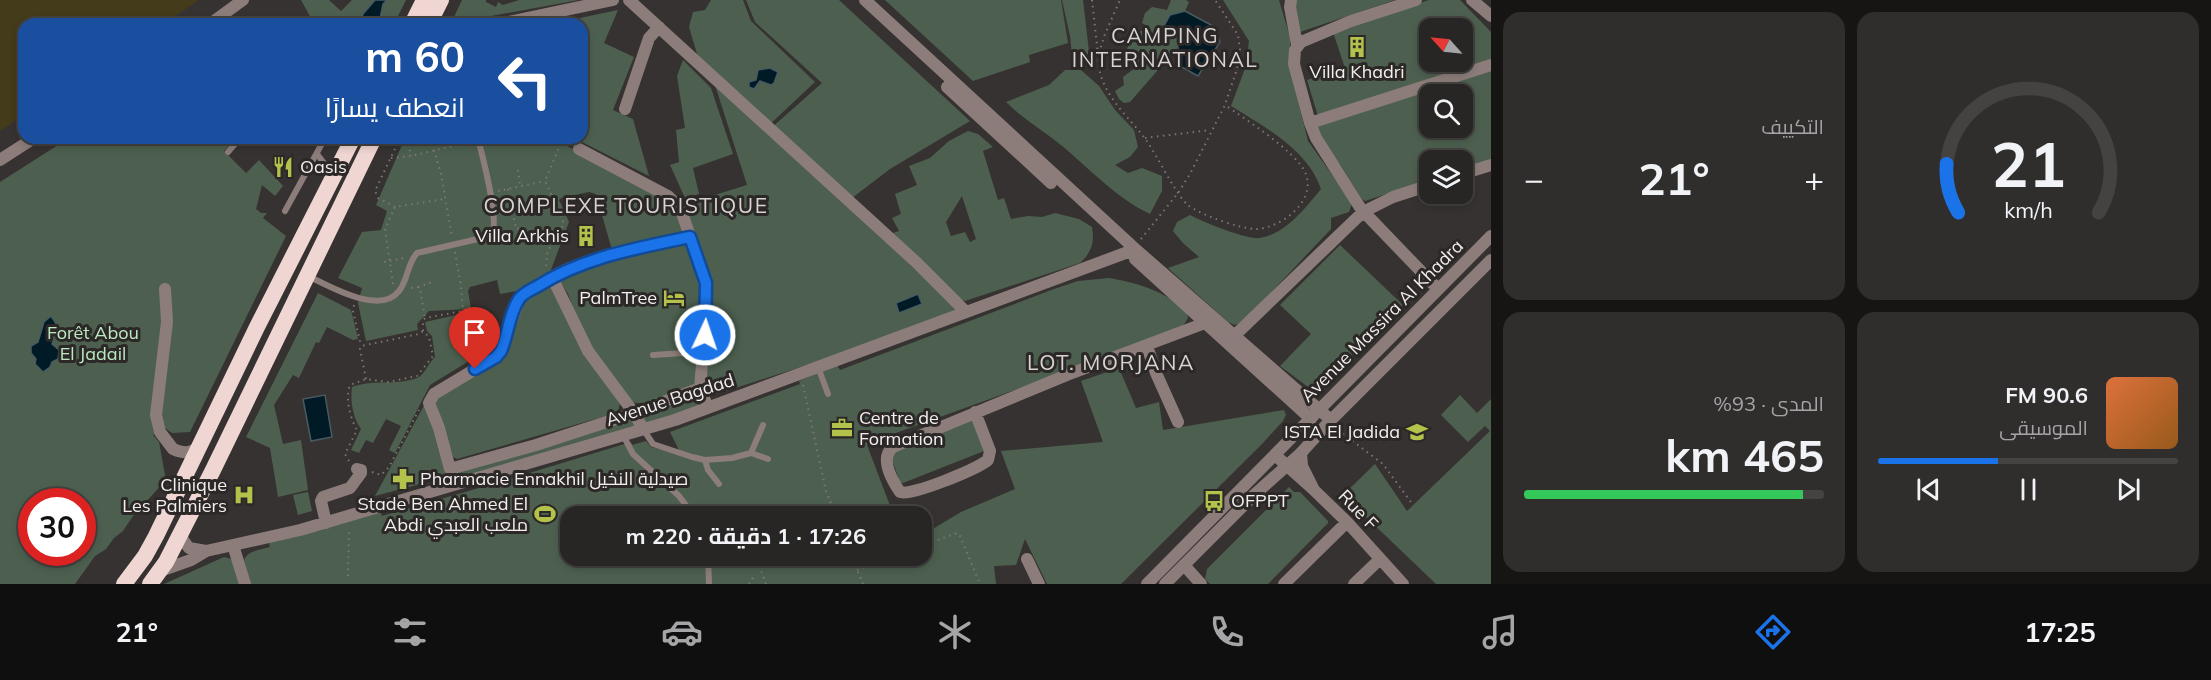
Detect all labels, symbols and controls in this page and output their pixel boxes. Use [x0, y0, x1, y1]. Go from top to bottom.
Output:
north arrow [1419, 18, 1473, 72]
map controls [1419, 18, 1473, 204]
district label: CAMPING INTERNATIONAL [1072, 22, 1258, 72]
text: 60 m [365, 30, 465, 83]
building icon: Villa Khadri [1345, 35, 1369, 59]
icon: left [486, 42, 564, 120]
place label: Villa Khadri [1309, 60, 1405, 83]
button: search [1419, 84, 1473, 138]
text: انعطف يسارًا [325, 90, 465, 124]
text: التكييف [1761, 114, 1824, 139]
text: 21 [1991, 124, 2065, 203]
button: layers [1419, 150, 1473, 204]
text: 21° [1638, 150, 1710, 206]
restaurant icon: Oasis [271, 155, 295, 179]
place label: Oasis [300, 155, 347, 178]
text: − [1524, 158, 1544, 199]
text: + [1804, 158, 1824, 199]
district label: COMPLEXE TOURISTIQUE [483, 192, 769, 218]
text: km/h [2004, 196, 2052, 223]
place label: Villa Arkhis [475, 224, 569, 247]
building icon: Villa Arkhis [574, 224, 598, 248]
street label: Avenue Massira Al Khadra [1295, 234, 1468, 407]
place label: PalmTree [579, 286, 657, 309]
hotel icon: PalmTree [662, 286, 686, 310]
position arrow [673, 303, 737, 367]
pin [449, 307, 500, 369]
icon: arrive [458, 316, 491, 349]
park label: Forêt Abou El Jadail [47, 321, 139, 365]
district label: LOT. MORJANA [1027, 349, 1195, 375]
street label: Avenue Bagdad [603, 368, 737, 431]
text: 90.6 FM [2005, 381, 2088, 409]
text: المدى · 93% [1713, 391, 1824, 416]
place label: Centre de Formation [859, 406, 944, 450]
text: الموسيقى [1999, 415, 2088, 440]
office icon: Centre de Formation [830, 416, 854, 440]
place label: ISTA El Jadida [1284, 420, 1400, 443]
school or university icon: ISTA El Jadida [1405, 420, 1429, 444]
text: 465 km [1665, 427, 1824, 483]
pharmacy icon: Pharmacie Ennakhil صيدلية النخيل [391, 467, 415, 491]
place label: Pharmacie Ennakhil صيدلية النخيل [420, 467, 688, 490]
place label: Clinique Les Palmiers [122, 473, 227, 517]
icon: previous [1912, 473, 1945, 506]
icon: pause [2012, 473, 2045, 506]
icon: next [2112, 473, 2145, 506]
hospital icon: Clinique Les Palmiers [232, 483, 256, 507]
street label: Rue F [1334, 485, 1383, 535]
speed limit sign: 30 [18, 488, 96, 566]
bus stop icon: OFPPT [1202, 489, 1226, 513]
place label: OFPPT [1231, 489, 1289, 512]
place label: Stade Ben Ahmed El Abdi ملعب العبدي [357, 492, 528, 539]
sports icon: Stade Ben Ahmed El Abdi ملعب العبدي [533, 502, 557, 526]
text: 17:26 · 1 دقيقة · 220 m [626, 522, 866, 550]
icon: filters [389, 611, 431, 653]
icon: car [661, 611, 703, 653]
icon: climate [934, 611, 976, 653]
icon: phone [1206, 611, 1248, 653]
icon: music [1479, 611, 1521, 653]
icon: directions [1752, 611, 1794, 653]
text: 21° [115, 615, 158, 649]
text: 17:25 [2024, 615, 2096, 649]

